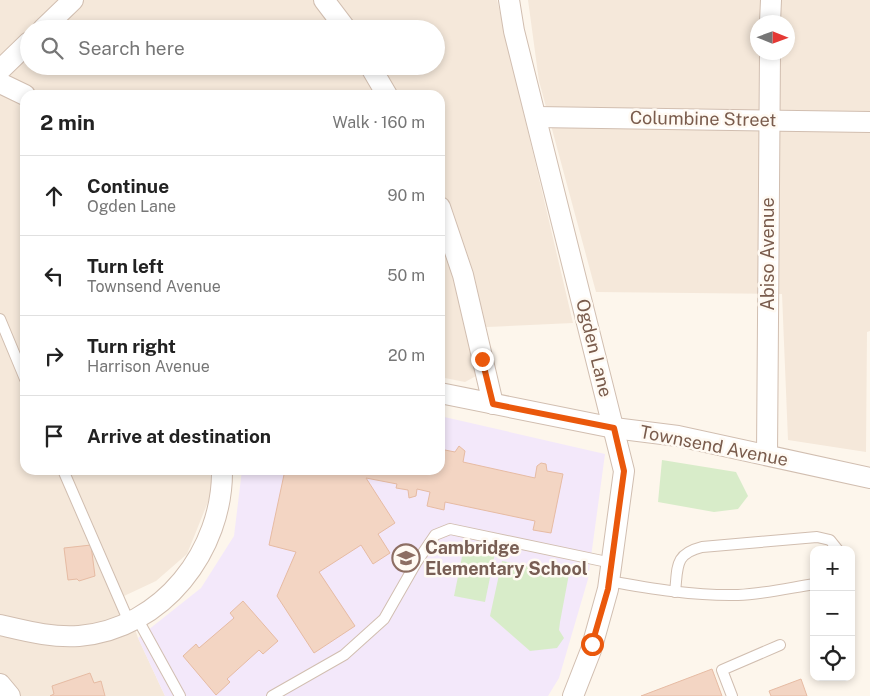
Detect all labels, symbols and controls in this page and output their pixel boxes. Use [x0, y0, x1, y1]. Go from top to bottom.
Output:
north arrow [750, 15, 795, 60]
search box [20, 20, 445, 75]
icon: search [38, 34, 66, 62]
text: Search here [78, 37, 185, 59]
street label: Columbine Street [630, 107, 776, 130]
text: 2 min [40, 110, 95, 135]
text: Walk · 160 m [333, 113, 425, 132]
text: Continue [87, 175, 169, 197]
icon: ahead [40, 182, 68, 210]
text: 90 m [388, 186, 425, 205]
text: Ogden Lane [87, 197, 176, 216]
street label: Abiso Avenue [757, 197, 778, 311]
text: Turn left [87, 255, 164, 277]
icon: left [40, 262, 68, 290]
text: 50 m [387, 266, 425, 285]
text: Townsend Avenue [87, 277, 221, 296]
street label: Ogden Lane [572, 297, 617, 399]
text: Turn right [87, 335, 176, 357]
icon: right [40, 342, 68, 370]
text: 20 m [388, 346, 425, 365]
route end [471, 348, 494, 371]
text: Harrison Avenue [87, 357, 210, 376]
street label: Townsend Avenue [638, 421, 790, 470]
icon: arrive [40, 422, 68, 450]
text: Arrive at destination [87, 425, 271, 447]
place label: Cambridge Elementary School [425, 537, 588, 579]
school or university icon: Cambridge Elementary School [391, 543, 421, 573]
map controls [810, 546, 855, 681]
button: + [810, 546, 855, 591]
button: − [810, 591, 855, 636]
route start [581, 633, 604, 656]
button: locate [810, 636, 855, 681]

